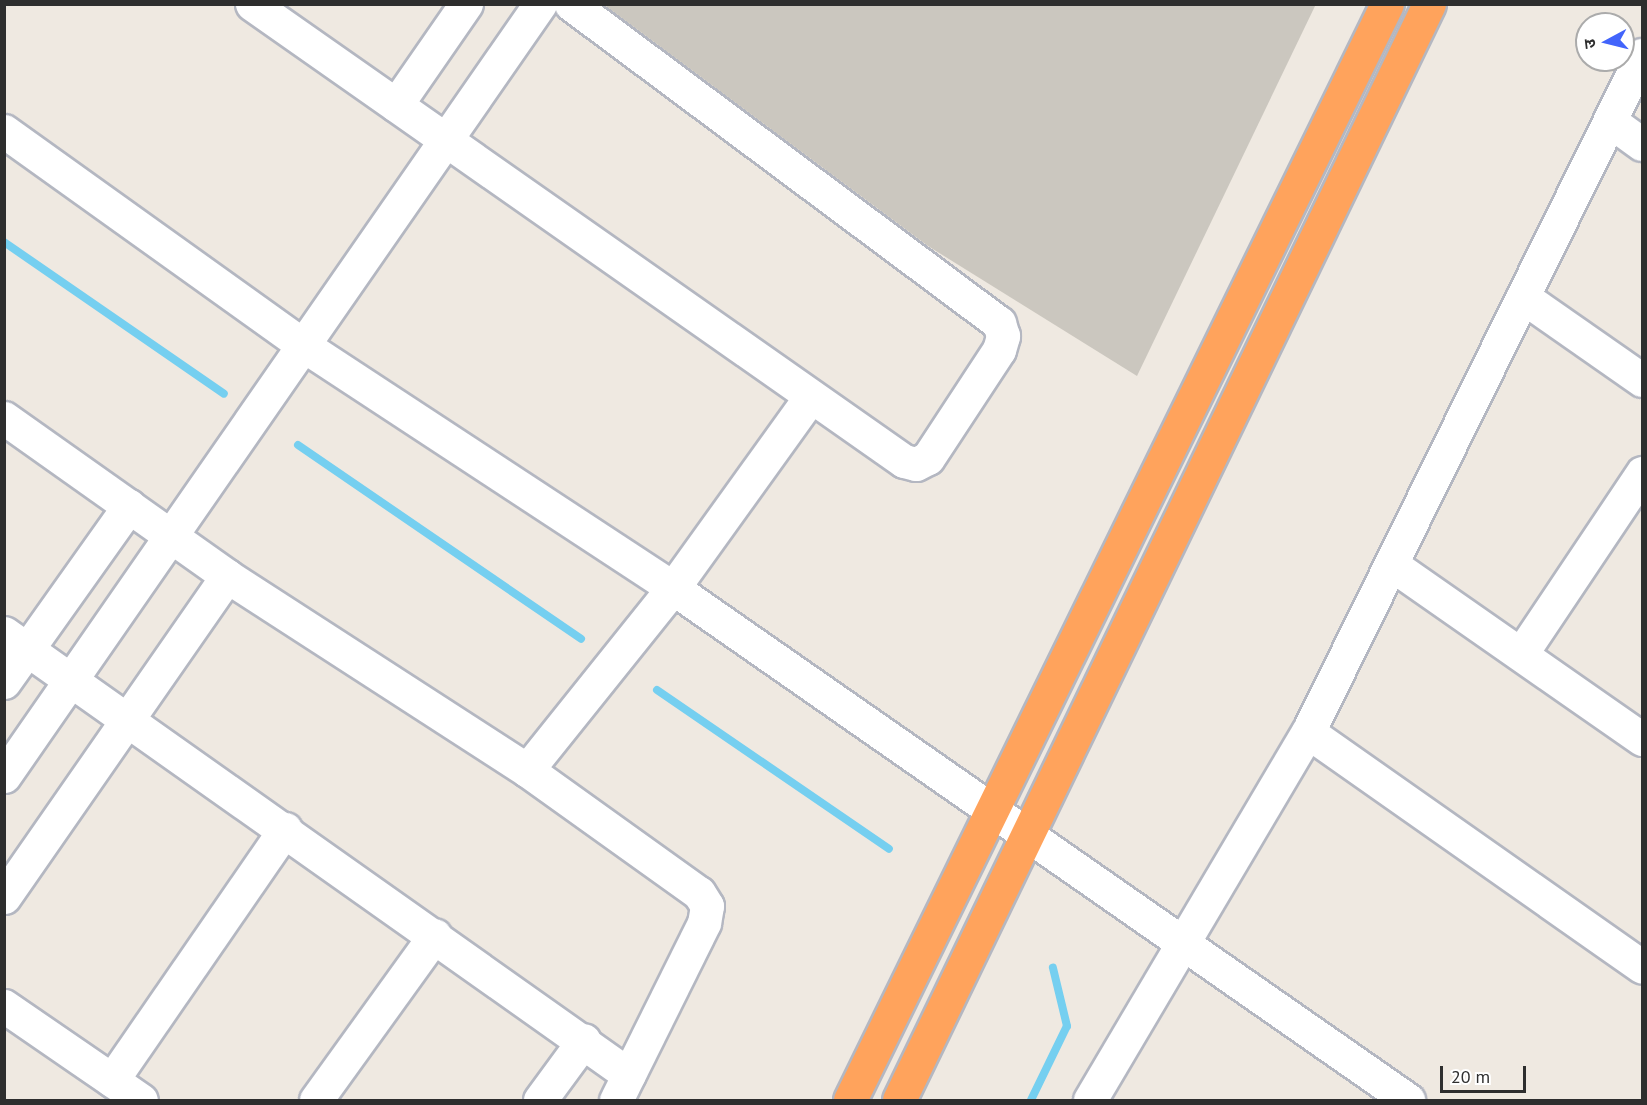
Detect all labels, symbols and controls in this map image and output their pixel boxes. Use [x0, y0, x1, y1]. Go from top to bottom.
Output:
north arrow [1575, 12, 1635, 72]
text: उ [1579, 38, 1600, 50]
scale bar [1443, 1054, 1528, 1092]
text: 20 m [1451, 1065, 1490, 1088]

